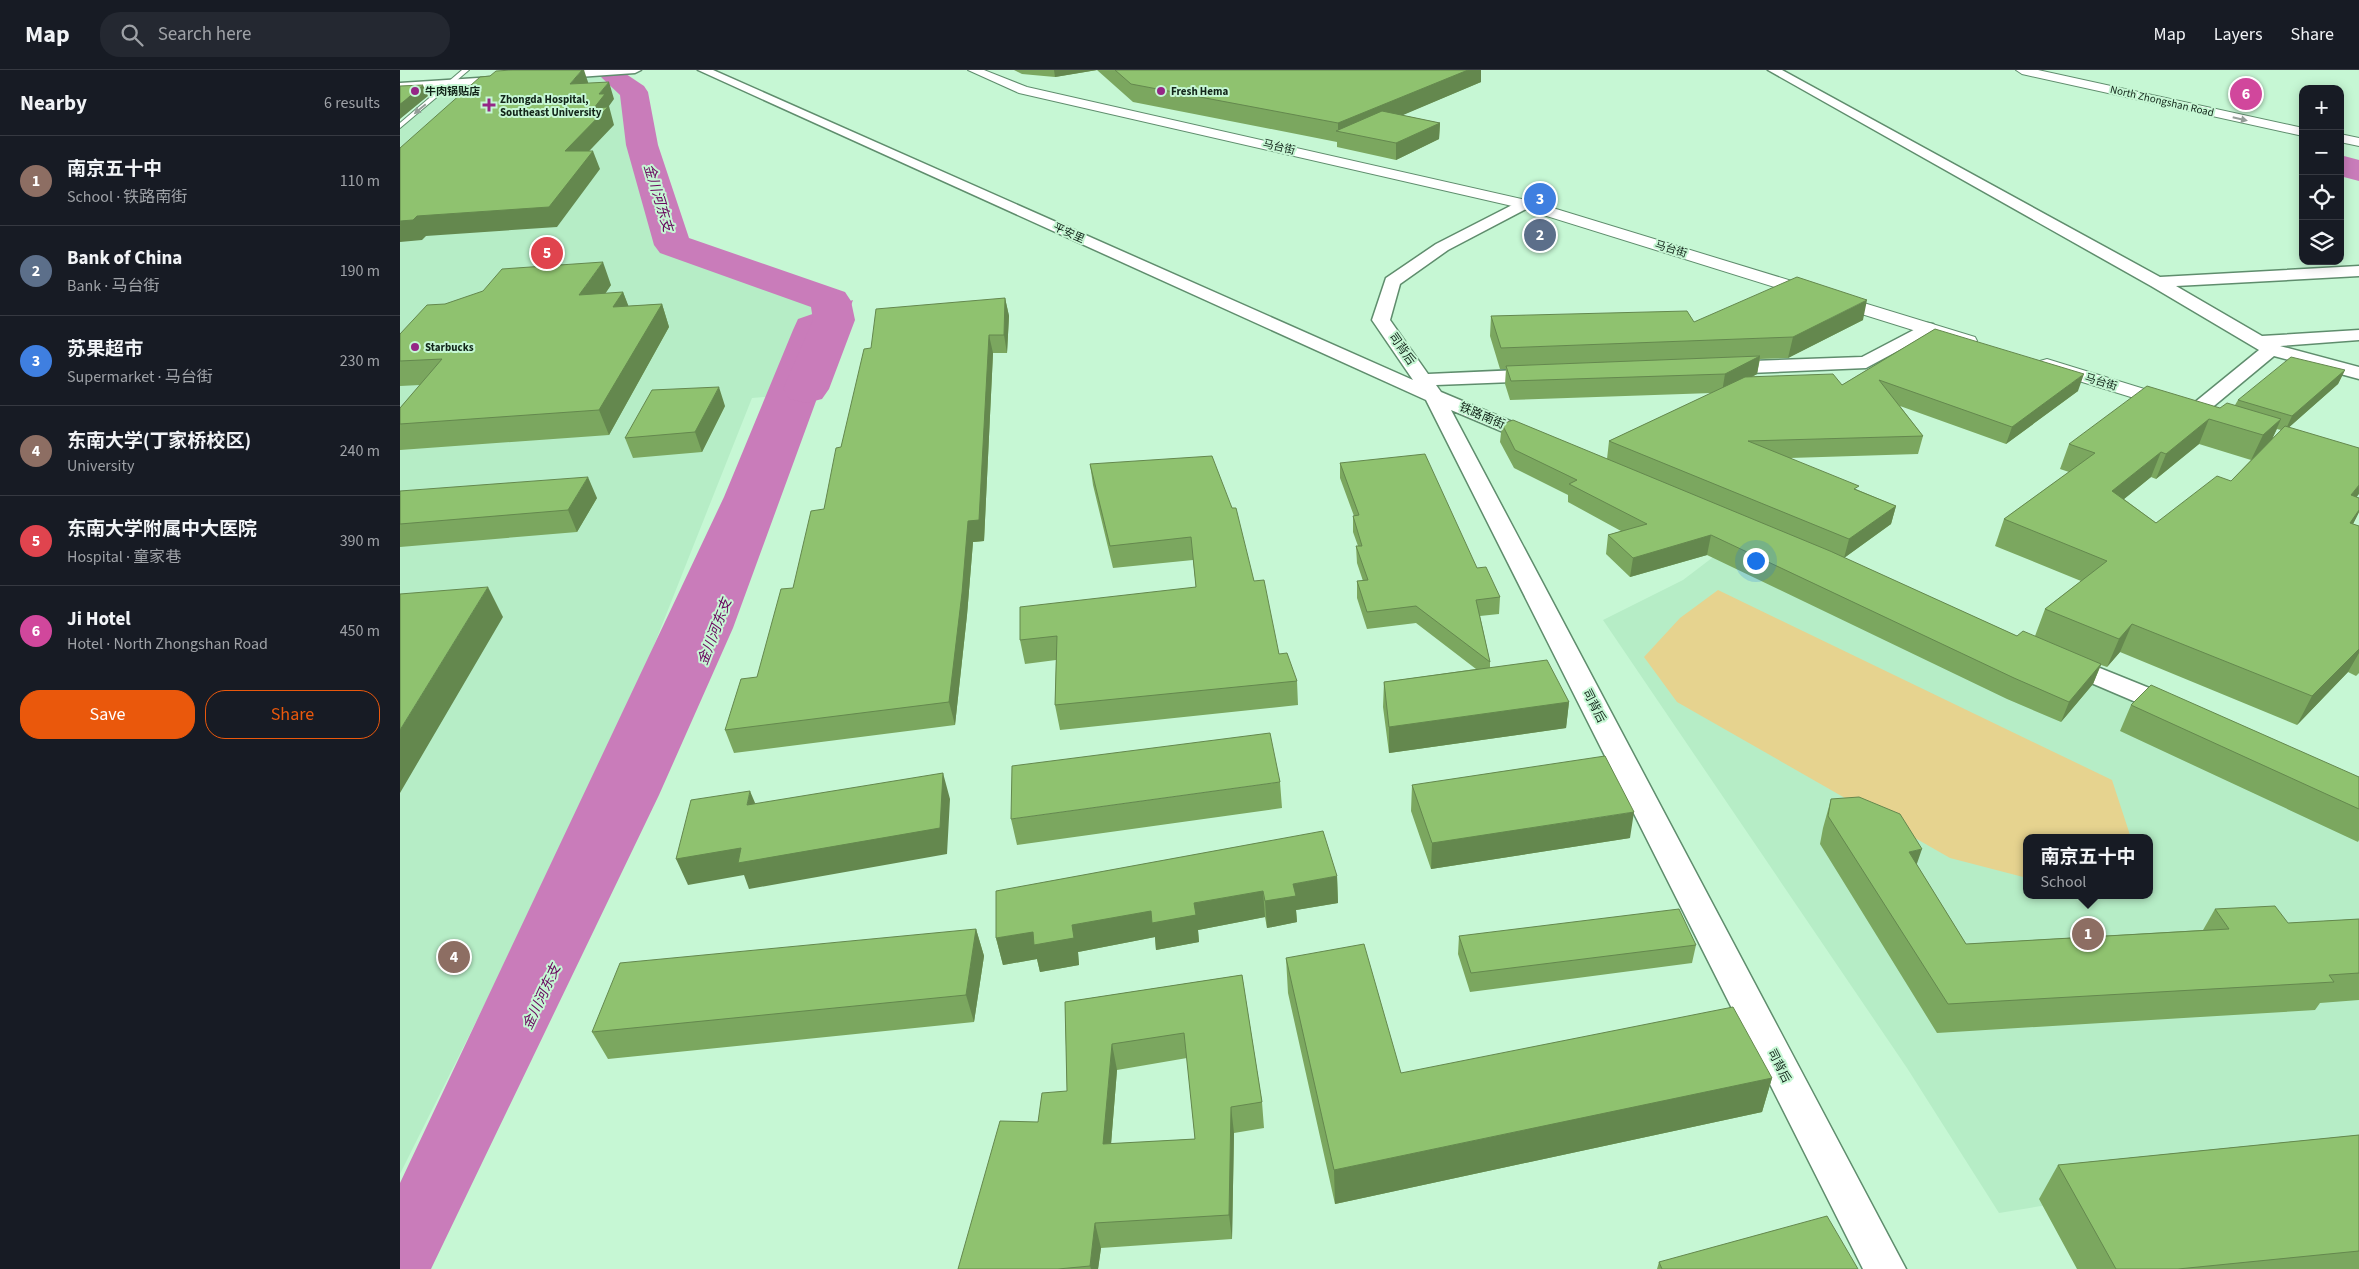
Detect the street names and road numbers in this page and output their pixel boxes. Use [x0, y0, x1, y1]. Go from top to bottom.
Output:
street label: North Zhongshan Road [2109, 82, 2215, 120]
street label: 马台街 [1261, 136, 1297, 158]
street label: 平安里 [1051, 219, 1087, 247]
street label: 马台街 [1653, 237, 1689, 261]
street label: 司背后 [1385, 329, 1419, 369]
street label: 马台街 [2083, 370, 2119, 394]
street label: 铁路南街 [1457, 399, 1507, 433]
street label: 司背后 [1578, 686, 1610, 726]
street label: 司背后 [1763, 1046, 1795, 1086]

